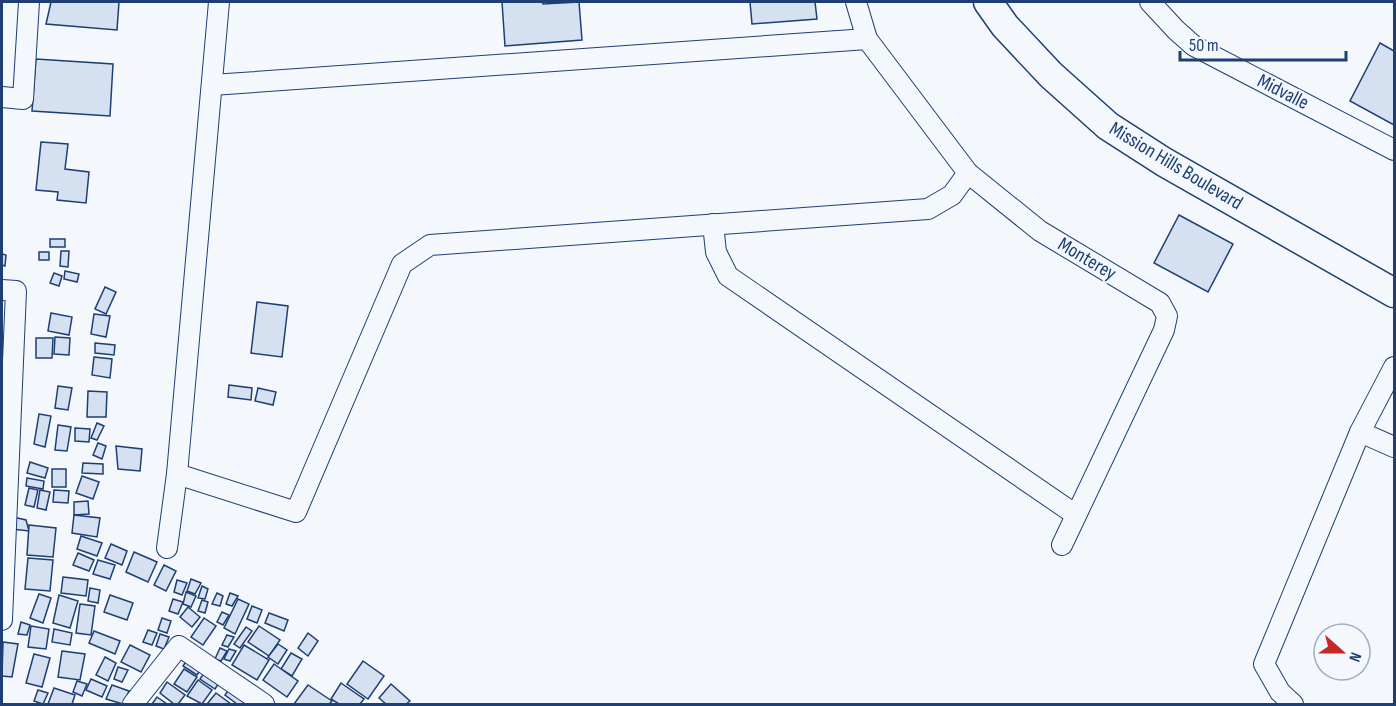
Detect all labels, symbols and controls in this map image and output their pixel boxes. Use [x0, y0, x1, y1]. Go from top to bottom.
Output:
scale bar [1180, 24, 1346, 62]
text: 50 m [1189, 35, 1219, 56]
street label: Midvalle [1253, 69, 1313, 115]
street label: Mission Hills Boulevard [1105, 117, 1247, 215]
street label: Monterey [1053, 232, 1121, 286]
north arrow [1312, 622, 1372, 682]
text: N [1344, 649, 1365, 664]

